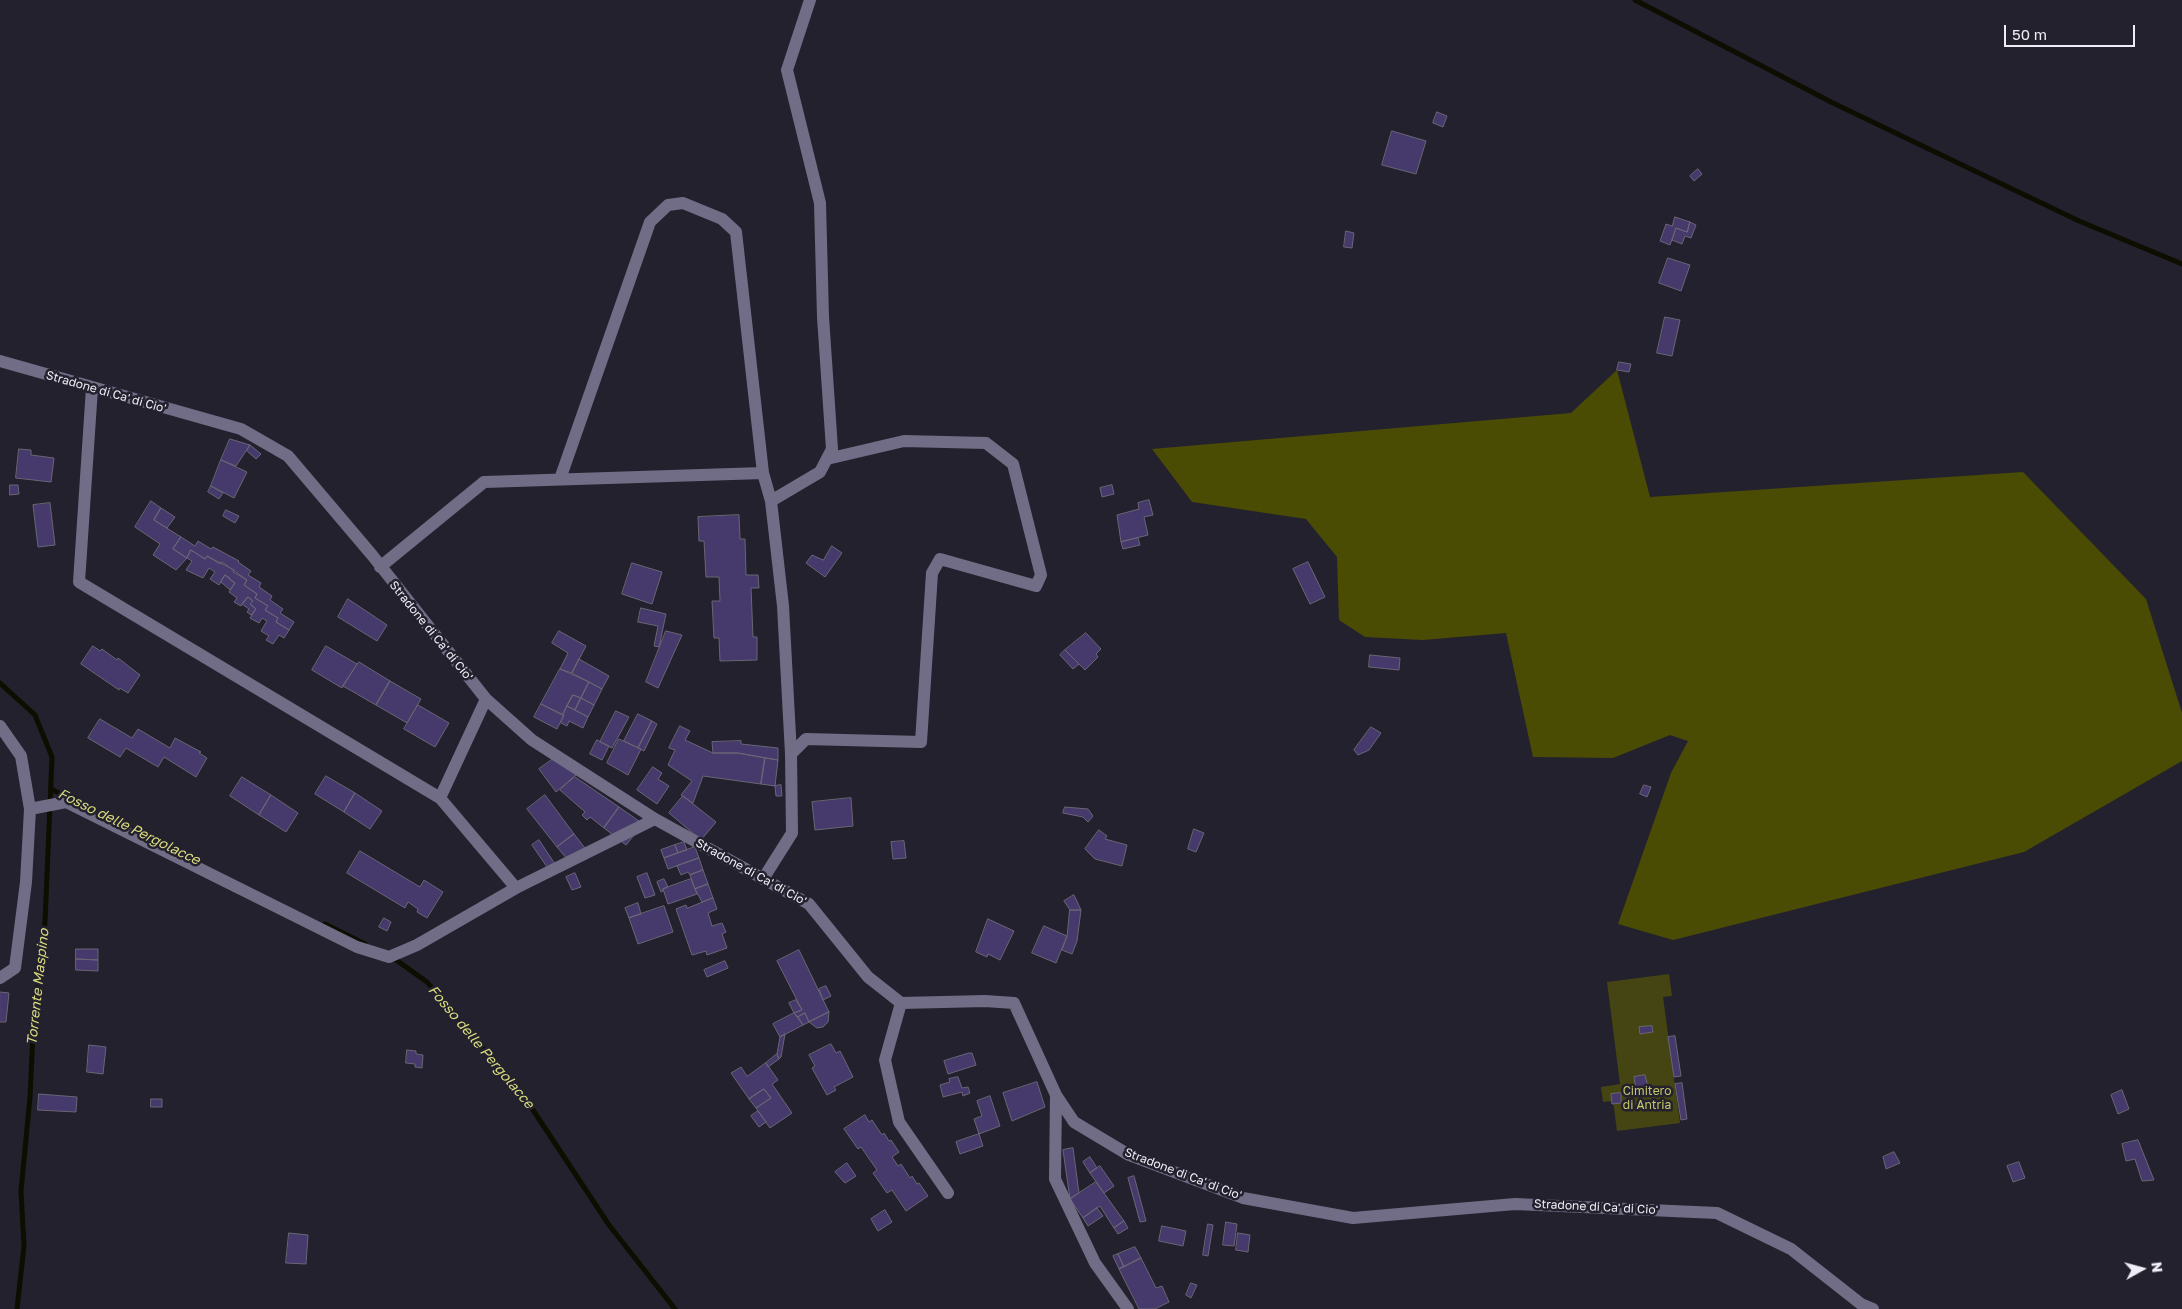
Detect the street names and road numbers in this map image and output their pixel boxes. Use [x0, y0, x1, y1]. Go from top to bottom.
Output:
street label: Stradone di Ca' di Cio' [44, 368, 168, 416]
street label: Stradone di Ca' di Cio' [386, 578, 476, 684]
street label: Stradone di Ca' di Cio' [693, 836, 809, 908]
street label: Stradone di Ca' di Cio' [1122, 1145, 1244, 1203]
street label: Stradone di Ca' di Cio' [1534, 1197, 1658, 1217]

